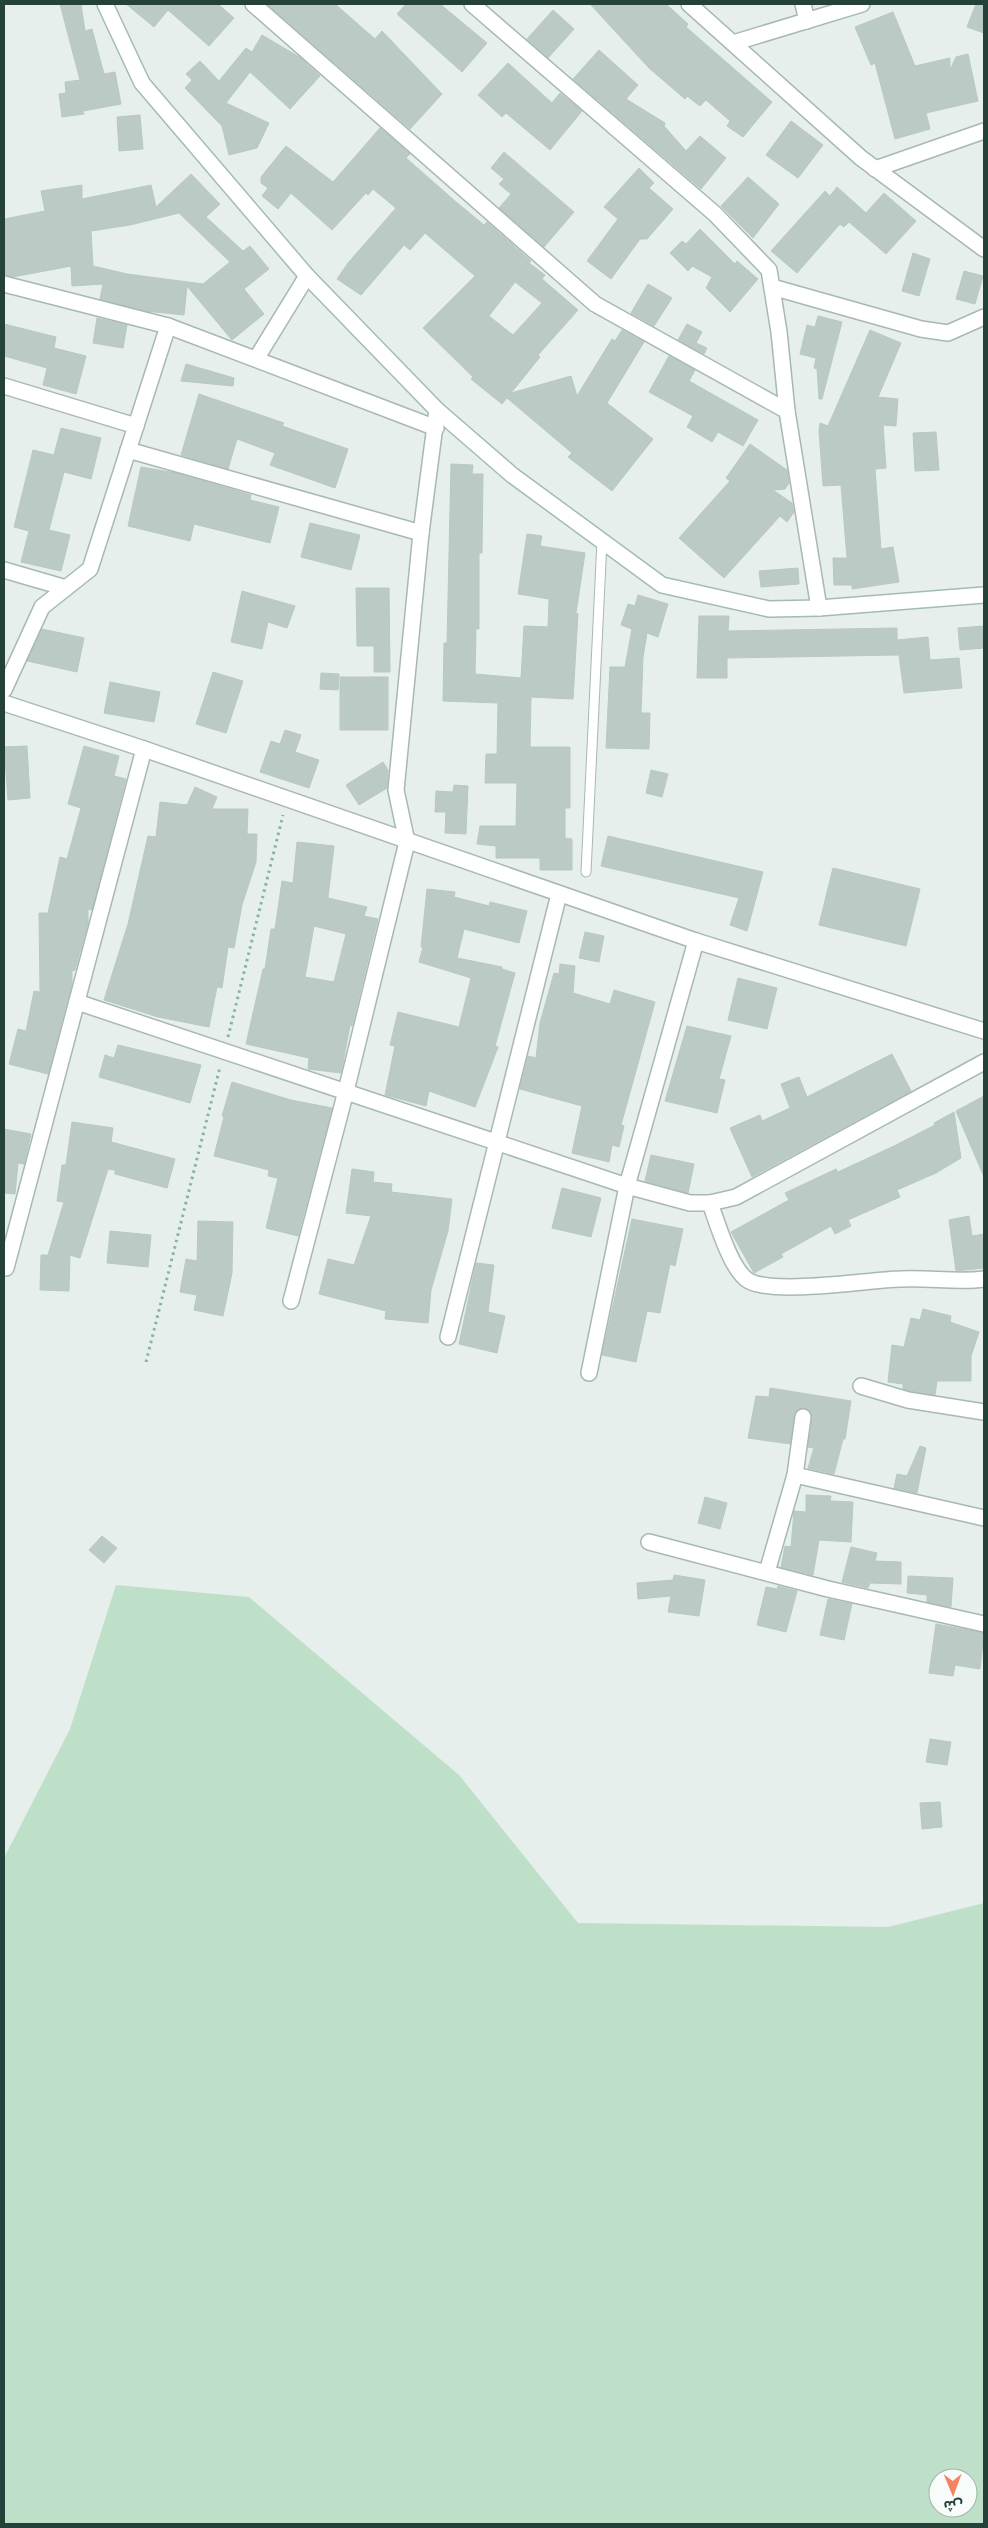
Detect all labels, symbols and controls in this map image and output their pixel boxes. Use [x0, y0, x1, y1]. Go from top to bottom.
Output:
north arrow [928, 2468, 978, 2518]
text: ش [943, 2497, 963, 2515]

